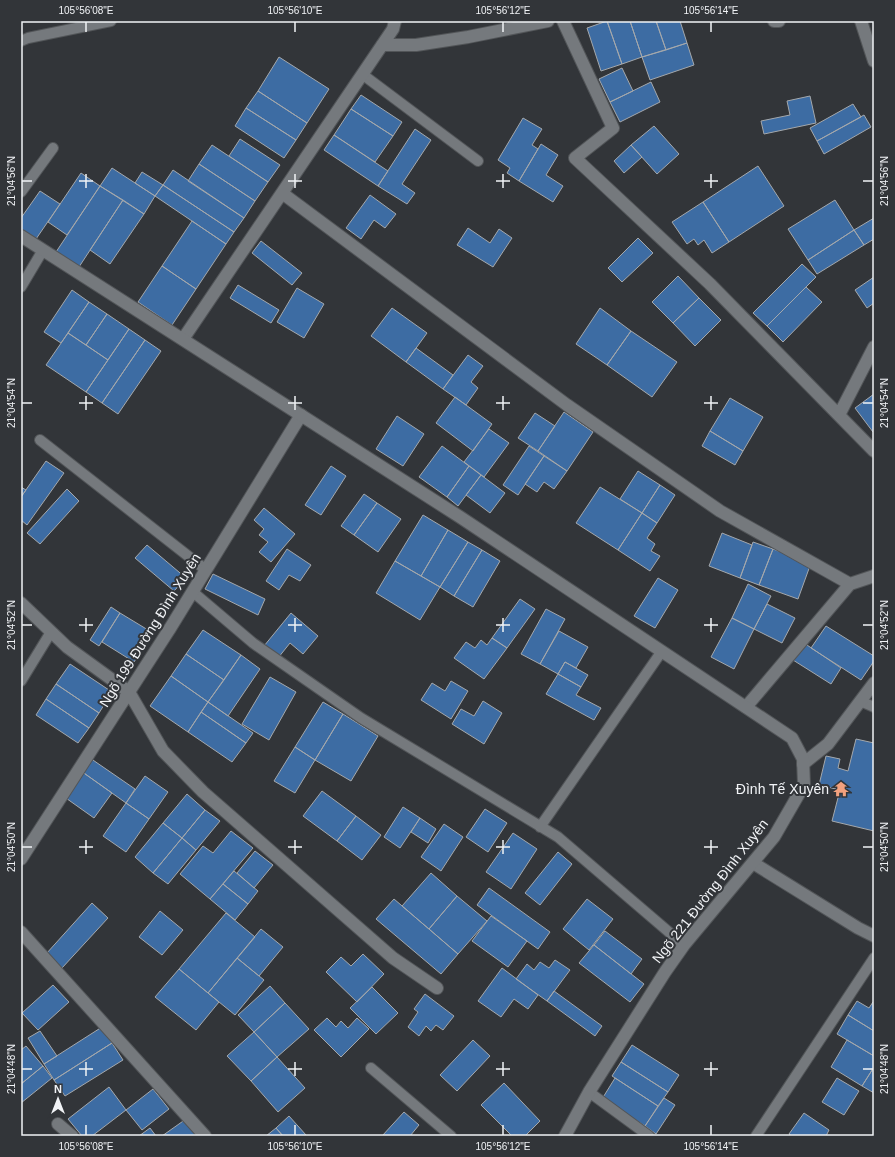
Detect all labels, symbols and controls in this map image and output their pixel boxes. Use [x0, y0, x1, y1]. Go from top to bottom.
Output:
text: 105°56'08"E [58, 5, 114, 16]
text: 105°56'10"E [267, 5, 323, 16]
text: 105°56'12"E [475, 5, 531, 16]
text: 105°56'14"E [683, 5, 739, 16]
text: 21°04'56"N [6, 156, 17, 206]
text: 21°04'56"N [879, 156, 890, 206]
text: 21°04'54"N [6, 378, 17, 428]
text: 21°04'54"N [879, 378, 890, 428]
street label: Ngõ 199 Đường Đình Xuyên [96, 550, 204, 710]
text: 21°04'52"N [6, 600, 17, 650]
text: 21°04'52"N [879, 600, 890, 650]
temple icon: Đình Tế Xuyên [832, 780, 850, 798]
place label: Đình Tế Xuyên [736, 781, 829, 797]
street label: Ngõ 221 Đường Đình Xuyên [649, 816, 771, 966]
text: 21°04'50"N [6, 822, 17, 872]
text: 21°04'50"N [879, 822, 890, 872]
text: 21°04'48"N [6, 1044, 17, 1094]
text: 21°04'48"N [879, 1044, 890, 1094]
north arrow [38, 1079, 78, 1119]
text: N [54, 1083, 62, 1095]
text: 105°56'08"E [58, 1141, 114, 1152]
text: 105°56'10"E [267, 1141, 323, 1152]
text: 105°56'12"E [475, 1141, 531, 1152]
text: 105°56'14"E [683, 1141, 739, 1152]

